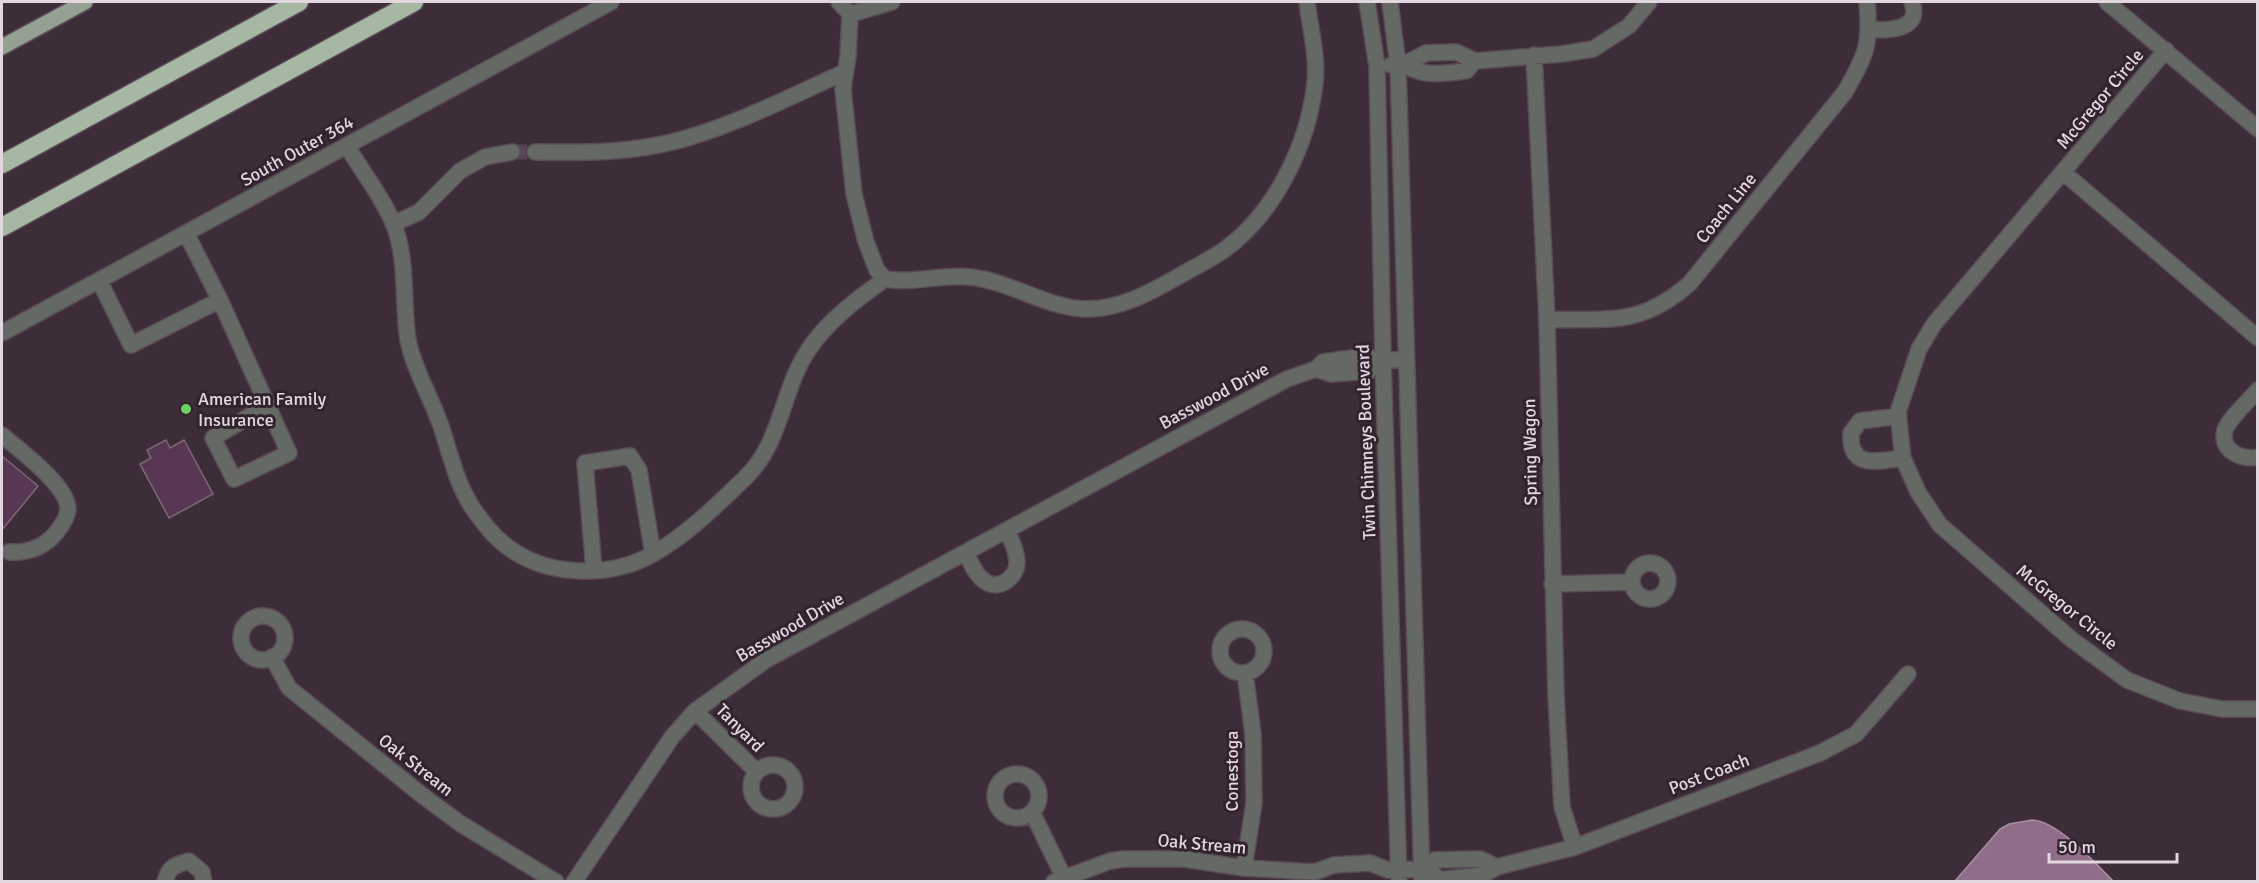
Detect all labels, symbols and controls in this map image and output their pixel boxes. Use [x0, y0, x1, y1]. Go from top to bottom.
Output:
street label: McGregor Circle [2052, 44, 2148, 154]
street label: South Outer 364 [237, 111, 358, 191]
street label: Coach Line [1691, 168, 1761, 248]
street label: Twin Chimneys Boulevard [1352, 344, 1380, 540]
street label: Basswood Drive [1155, 358, 1273, 434]
place label: American Family Insurance [198, 388, 327, 431]
street label: Spring Wagon [1518, 398, 1542, 506]
marker: American Family Insurance [179, 402, 193, 416]
street label: McGregor Circle [2012, 559, 2122, 655]
street label: Basswood Drive [732, 587, 848, 667]
street label: Tanyard [711, 699, 769, 757]
street label: Oak Stream [374, 729, 458, 801]
street label: Conestoga [1221, 731, 1243, 811]
street label: Post Coach [1666, 749, 1752, 799]
scale bar [2049, 826, 2176, 864]
street label: Oak Stream [1157, 829, 1247, 859]
text: 50 m [2058, 836, 2096, 858]

